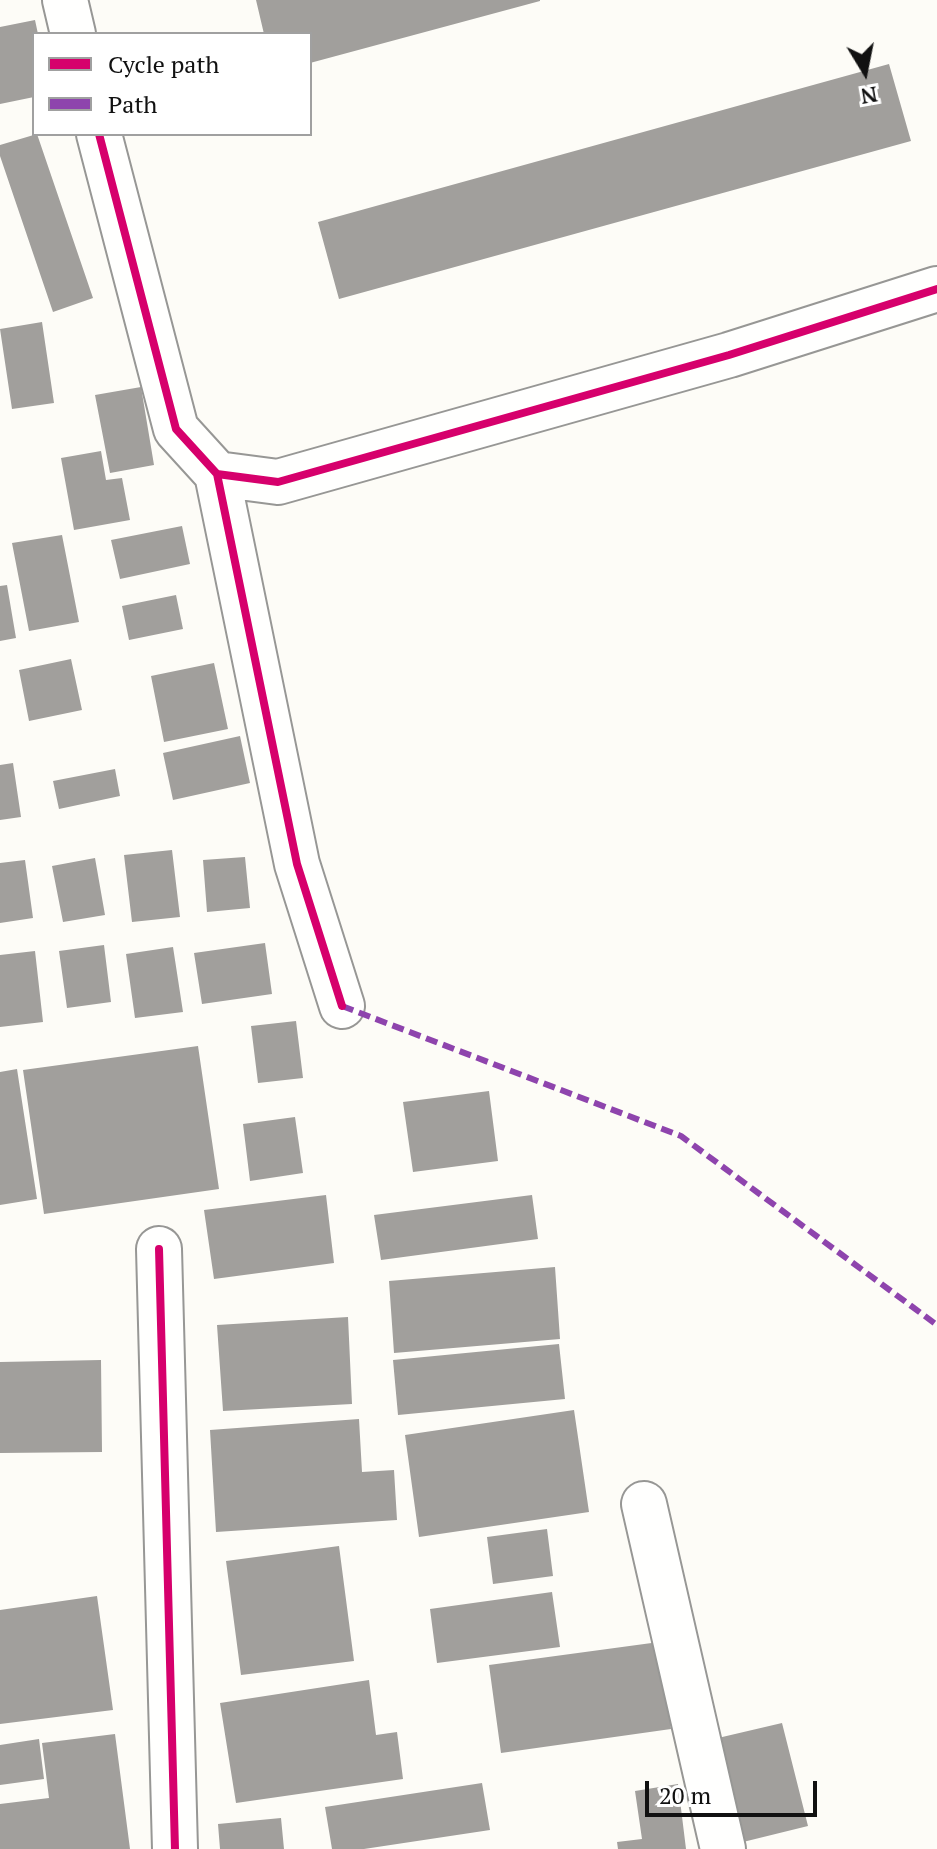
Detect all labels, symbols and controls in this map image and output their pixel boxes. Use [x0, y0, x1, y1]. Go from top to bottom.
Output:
legend [32, 32, 312, 136]
north arrow [825, 32, 905, 112]
text: Cycle path [108, 48, 219, 80]
text: N [859, 80, 880, 112]
text: Path [108, 88, 157, 120]
scale bar [649, 1765, 821, 1815]
text: 20 m [659, 1779, 711, 1811]

